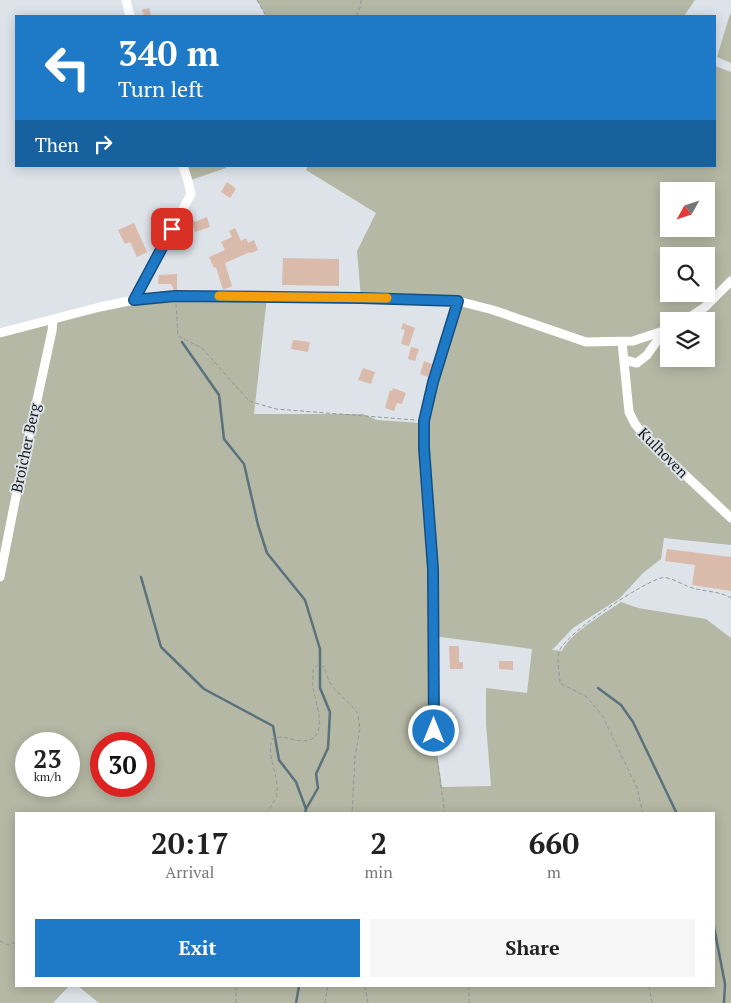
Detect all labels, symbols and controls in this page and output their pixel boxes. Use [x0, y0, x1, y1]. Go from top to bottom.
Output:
text: 340 m [118, 30, 219, 76]
icon: left [35, 35, 100, 100]
text: Turn left [118, 74, 204, 103]
icon: right [89, 130, 117, 158]
text: Then [35, 132, 79, 157]
north arrow [660, 182, 715, 238]
map controls [660, 182, 715, 367]
pin [151, 208, 193, 250]
icon: arrive [158, 215, 186, 243]
button: search [660, 247, 715, 302]
button: layers [660, 312, 715, 367]
street label: Broicher Berg [6, 400, 44, 494]
street label: Kulhoven [634, 423, 693, 482]
position arrow [407, 704, 459, 756]
speed limit sign: 30 [90, 732, 155, 797]
text: 23 [33, 742, 62, 775]
text: km/h [34, 769, 61, 784]
text: 20:17 [151, 823, 229, 863]
text: 2 [370, 823, 387, 863]
text: 660 [528, 823, 579, 863]
text: Arrival [165, 861, 214, 883]
text: min [365, 861, 393, 883]
text: m [547, 861, 561, 883]
button: Exit [35, 919, 360, 977]
button: Share [370, 919, 695, 977]

